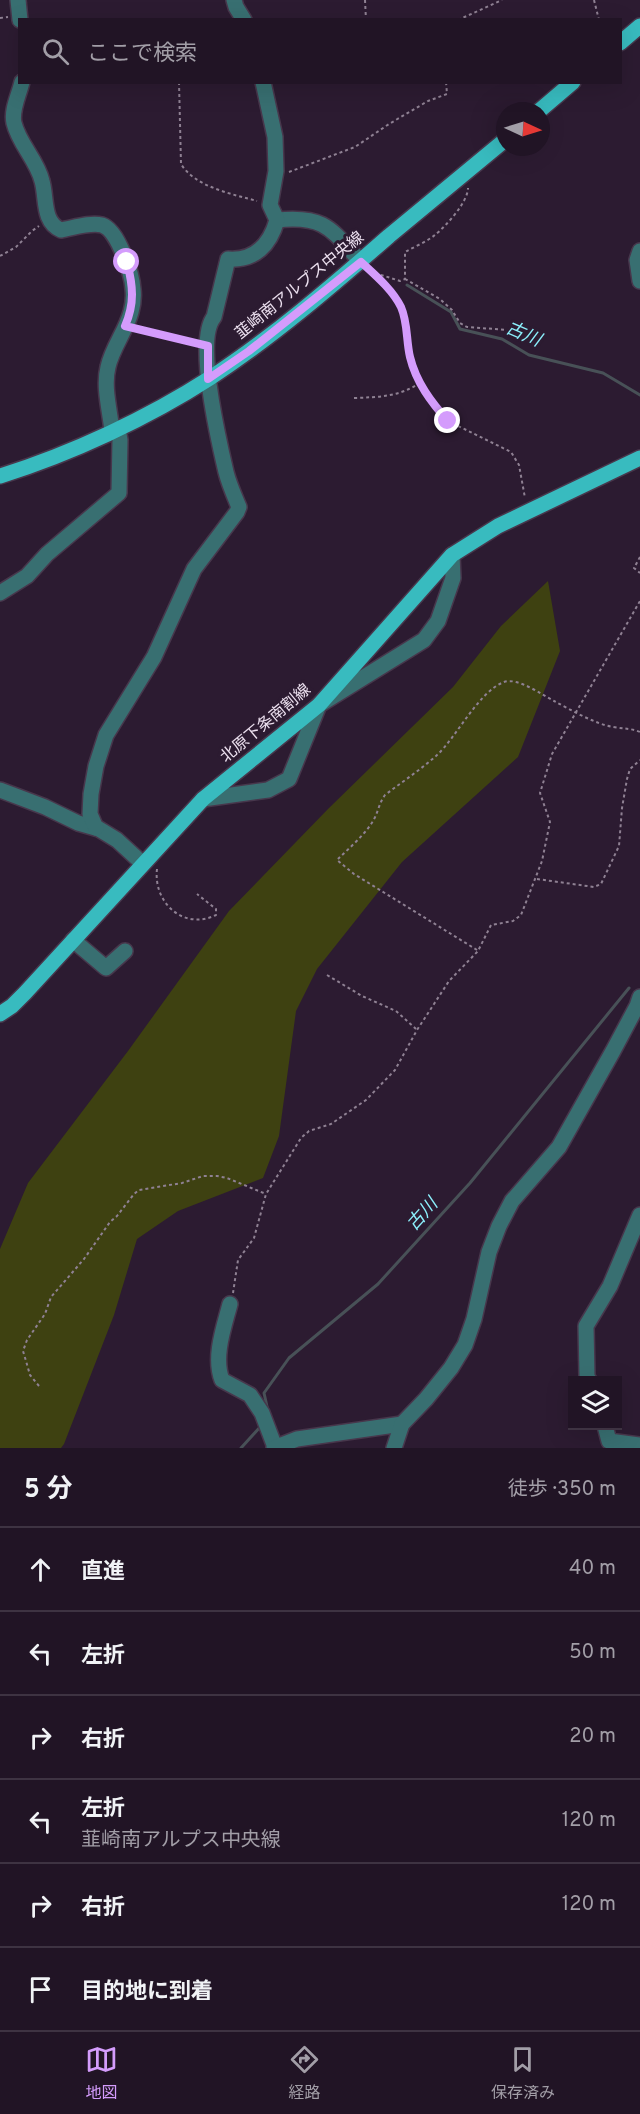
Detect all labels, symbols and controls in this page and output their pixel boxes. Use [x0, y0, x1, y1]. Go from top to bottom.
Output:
search box [18, 18, 622, 84]
icon: search [39, 35, 72, 68]
text: ここで検索 [87, 41, 197, 68]
north arrow [496, 102, 550, 156]
street label: 韮崎南アルプス中央線 [232, 228, 368, 344]
route start [113, 248, 139, 274]
water label: 古川 [502, 317, 546, 353]
route end [434, 407, 460, 433]
street label: 北原下条南割線 [217, 680, 315, 768]
water label: 古川 [402, 1192, 445, 1236]
map controls [568, 1376, 622, 1430]
button: layers [568, 1376, 622, 1430]
text: 5 分 [24, 1474, 72, 1507]
text: 徒歩 · 350 m [508, 1477, 616, 1503]
icon: ahead [24, 1553, 57, 1586]
text: 40 m [569, 1556, 616, 1582]
text: 直進 [81, 1559, 125, 1586]
icon: left [24, 1637, 57, 1670]
text: 50 m [569, 1640, 616, 1666]
text: 左折 [81, 1643, 125, 1670]
icon: right [24, 1721, 57, 1754]
text: 20 m [569, 1724, 616, 1750]
text: 右折 [81, 1727, 125, 1754]
text: 左折 [81, 1796, 125, 1823]
icon: left [24, 1805, 57, 1838]
text: 120 m [562, 1808, 616, 1834]
text: 韮崎南アルプス中央線 [81, 1828, 281, 1854]
icon: right [24, 1889, 57, 1922]
text: 120 m [562, 1892, 616, 1918]
text: 右折 [81, 1895, 125, 1922]
icon: arrive [24, 1973, 57, 2006]
text: 目的地に到着 [81, 1979, 213, 2006]
tab: 地図 [85, 2043, 118, 2104]
tab: 経路 [288, 2043, 321, 2104]
tab: 保存済み [491, 2043, 555, 2104]

